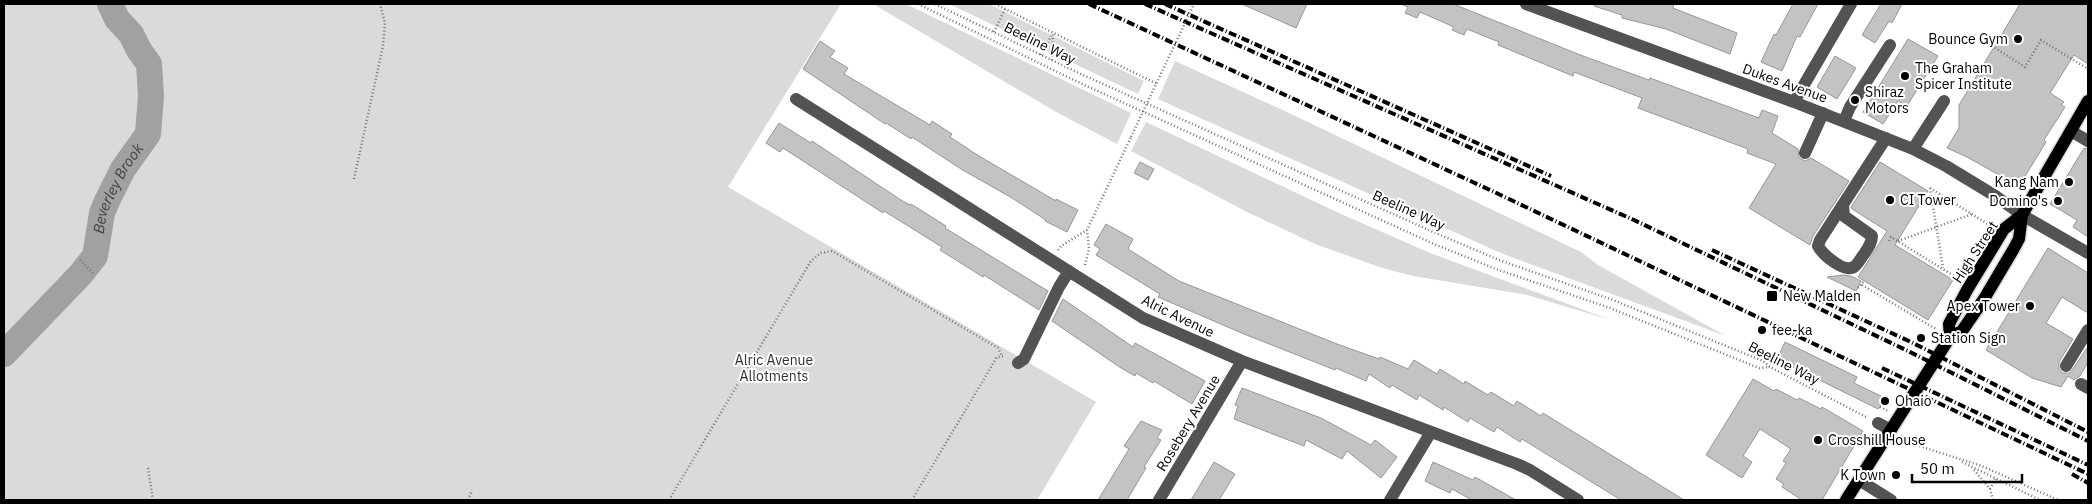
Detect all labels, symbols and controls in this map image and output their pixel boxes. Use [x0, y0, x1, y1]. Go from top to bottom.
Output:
street label: Beeline Way [1001, 18, 1079, 68]
place label: Bounce Gym [1928, 30, 2008, 48]
marker: Bounce Gym [2012, 33, 2024, 45]
street label: Dukes Avenue [1740, 59, 1830, 107]
place label: The Graham Spicer Institute [1915, 59, 2012, 93]
marker: The Graham Spicer Institute [1899, 70, 1911, 82]
place label: Shiraz Motors [1865, 83, 1909, 117]
marker: Shiraz Motors [1849, 94, 1861, 106]
water label: Beverley Brook [89, 139, 147, 235]
place label: Kang Nam [1995, 173, 2059, 191]
marker: Kang Nam [2063, 176, 2075, 188]
street label: Beeline Way [1370, 186, 1448, 234]
place label: CI Tower [1900, 191, 1956, 209]
place label: Domino's [1989, 192, 2048, 210]
marker: CI Tower [1884, 194, 1896, 206]
marker: Domino's [2052, 195, 2064, 207]
street label: High Street [1948, 217, 2002, 286]
place label: New Malden [1783, 287, 1861, 305]
marker: New Malden [1765, 289, 1779, 303]
street label: Alric Avenue [1139, 291, 1218, 341]
place label: Apex Tower [1947, 297, 2020, 315]
marker: Apex Tower [2024, 300, 2036, 312]
place label: fee-ka [1772, 321, 1813, 339]
marker: fee-ka [1756, 324, 1768, 336]
place label: Station Sign [1931, 329, 2006, 347]
marker: Station Sign [1915, 332, 1927, 344]
street label: Beeline Way [1745, 337, 1823, 389]
park label: Alric Avenue Allotments [735, 351, 814, 385]
street label: Rosebery Avenue [1152, 371, 1224, 474]
place label: Ohaio [1895, 392, 1932, 410]
marker: Ohaio [1879, 395, 1891, 407]
place label: Crosshill House [1828, 431, 1926, 449]
marker: Crosshill House [1812, 434, 1824, 446]
scale bar [1912, 452, 2022, 484]
text: 50 m [1920, 459, 1955, 478]
place label: K Town [1840, 466, 1886, 484]
marker: K Town [1890, 469, 1902, 481]

